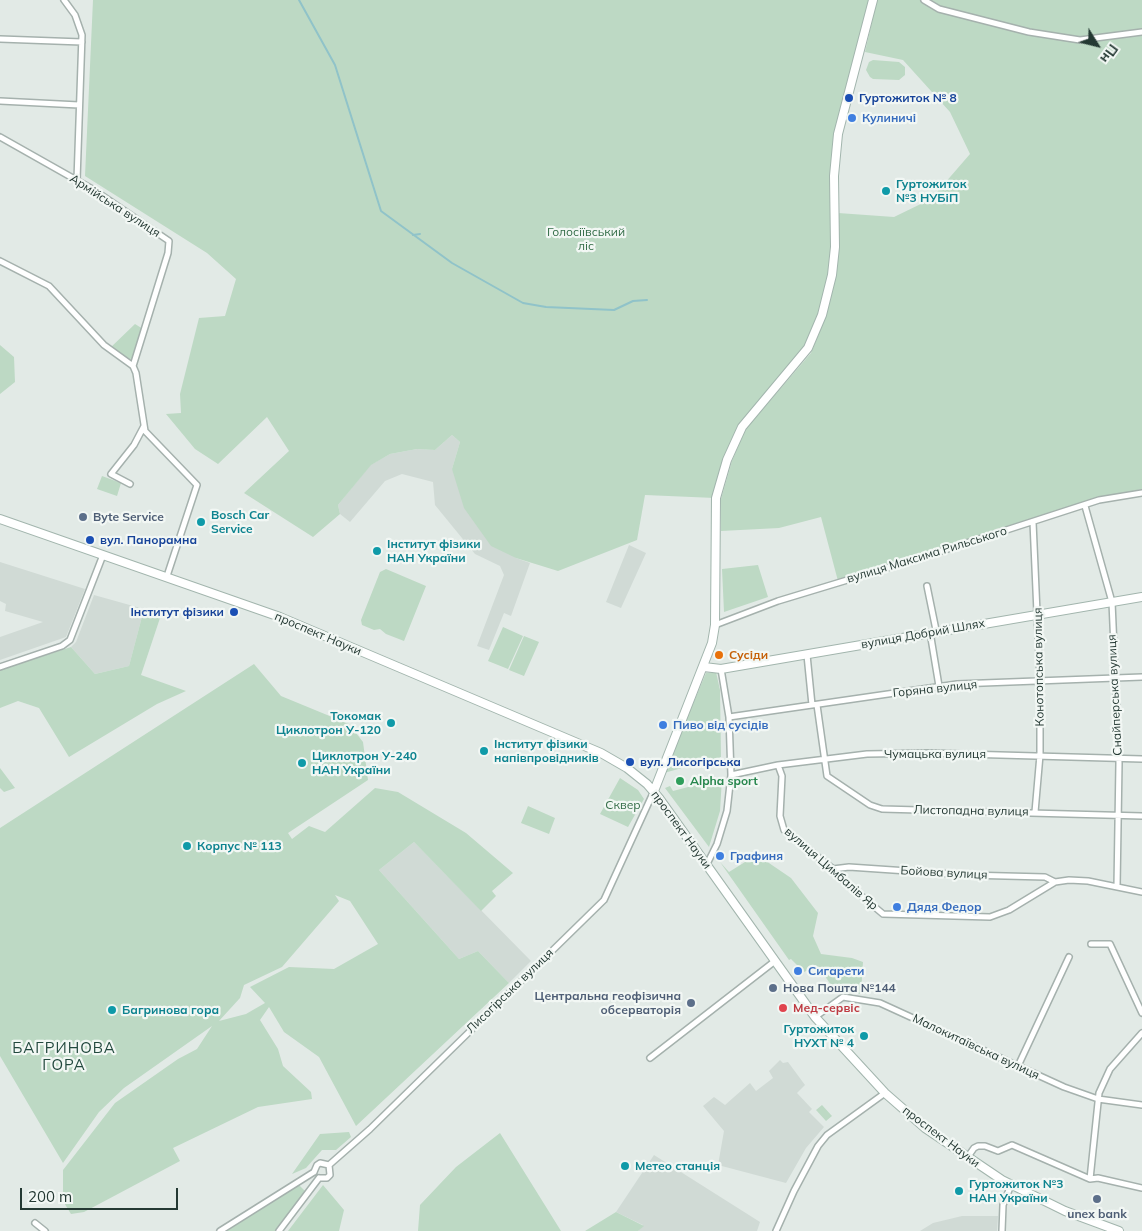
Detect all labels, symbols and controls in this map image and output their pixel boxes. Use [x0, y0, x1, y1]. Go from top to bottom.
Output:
north arrow [1072, 20, 1122, 70]
text: Пн [1096, 41, 1122, 67]
place label: Гуртожиток № 8 [859, 91, 957, 105]
marker: Гуртожиток № 8 [843, 92, 855, 104]
place label: Кулиничі [862, 111, 916, 125]
marker: Кулиничі [846, 112, 858, 124]
street label: Армійська вулиця [67, 171, 163, 241]
place label: Гуртожиток №3 НУБіП [896, 177, 967, 205]
marker: Гуртожиток №3 НУБіП [880, 185, 892, 197]
park label: Голосіївський ліс [547, 225, 625, 253]
place label: Bosch Car Service [211, 508, 269, 536]
place label: Byte Service [93, 510, 164, 524]
marker: Byte Service [77, 511, 89, 523]
marker: Bosch Car Service [195, 516, 207, 528]
street label: вулиця Максима Рильського [845, 524, 1009, 586]
place label: вул. Панорамна [100, 533, 197, 547]
marker: вул. Панорамна [84, 534, 96, 546]
place label: Інститут фізики НАН України [387, 537, 481, 565]
marker: Інститут фізики НАН України [371, 545, 383, 557]
place label: Інститут фізики [130, 605, 224, 619]
marker: Інститут фізики [228, 606, 240, 618]
street label: Конотопська вулиця [1031, 607, 1047, 727]
street label: проспект Науки [272, 609, 364, 659]
street label: вулиця Добрий Шлях [860, 616, 986, 652]
street label: Снайперська вулиця [1105, 634, 1125, 756]
place label: Сусіди [729, 648, 768, 662]
marker: Сусіди [713, 649, 725, 661]
street label: Горяна вулиця [892, 677, 978, 701]
place label: Токомак Циклотрон У-120 [276, 709, 381, 737]
marker: Токомак Циклотрон У-120 [385, 717, 397, 729]
place label: Пиво від сусідів [673, 718, 768, 732]
marker: Пиво від сусідів [657, 719, 669, 731]
place label: Інститут фізики напівпровідників [494, 737, 599, 765]
marker: Інститут фізики напівпровідників [478, 745, 490, 757]
street label: Чумацька вулиця [884, 747, 986, 761]
place label: Циклотрон У-240 НАН України [312, 749, 417, 777]
place label: вул. Лисогірська [640, 755, 741, 769]
marker: вул. Лисогірська [624, 756, 636, 768]
marker: Циклотрон У-240 НАН України [296, 757, 308, 769]
place label: Alpha sport [690, 774, 758, 788]
marker: Alpha sport [674, 775, 686, 787]
street label: проспект Науки [648, 788, 714, 872]
park label: Сквер [605, 798, 641, 812]
street label: Листопадна вулиця [913, 803, 1029, 819]
street label: вулиця Цимбалів Яр [782, 825, 880, 913]
place label: Корпус № 113 [197, 839, 282, 853]
marker: Корпус № 113 [181, 840, 193, 852]
place label: Графиня [730, 849, 783, 863]
marker: Графиня [714, 850, 726, 862]
street label: Бойова вулиця [900, 864, 988, 882]
place label: Дядя Федор [907, 900, 982, 914]
marker: Дядя Федор [891, 901, 903, 913]
street label: Лисогірська вулиця [463, 946, 557, 1036]
place label: Сигарети [808, 964, 864, 978]
marker: Сигарети [792, 965, 804, 977]
place label: Нова Пошта №144 [783, 981, 896, 995]
marker: Нова Пошта №144 [767, 982, 779, 994]
place label: Центральна геофізична обсерваторія [535, 989, 681, 1017]
marker: Центральна геофізична обсерваторія [685, 997, 697, 1009]
place label: Мед-сервіс [793, 1001, 860, 1015]
marker: Мед-сервіс [777, 1002, 789, 1014]
place label: Багринова гора [122, 1003, 219, 1017]
marker: Багринова гора [106, 1004, 118, 1016]
street label: Малокитаївська вулиця [910, 1011, 1042, 1083]
place label: Гуртожиток НУХТ № 4 [783, 1022, 854, 1050]
marker: Гуртожиток НУХТ № 4 [858, 1030, 870, 1042]
district label: БАГРИНОВА ГОРА [11, 1039, 117, 1074]
street label: проспект Науки [900, 1103, 982, 1171]
place label: Метео станція [635, 1159, 720, 1173]
marker: Метео станція [619, 1160, 631, 1172]
place label: Гуртожиток №3 НАН України [969, 1177, 1063, 1205]
scale bar [22, 1178, 180, 1210]
marker: Гуртожиток №3 НАН України [953, 1185, 965, 1197]
text: 200 m [28, 1187, 72, 1206]
marker: unex bank [1091, 1193, 1103, 1205]
place label: unex bank [1067, 1207, 1127, 1221]

